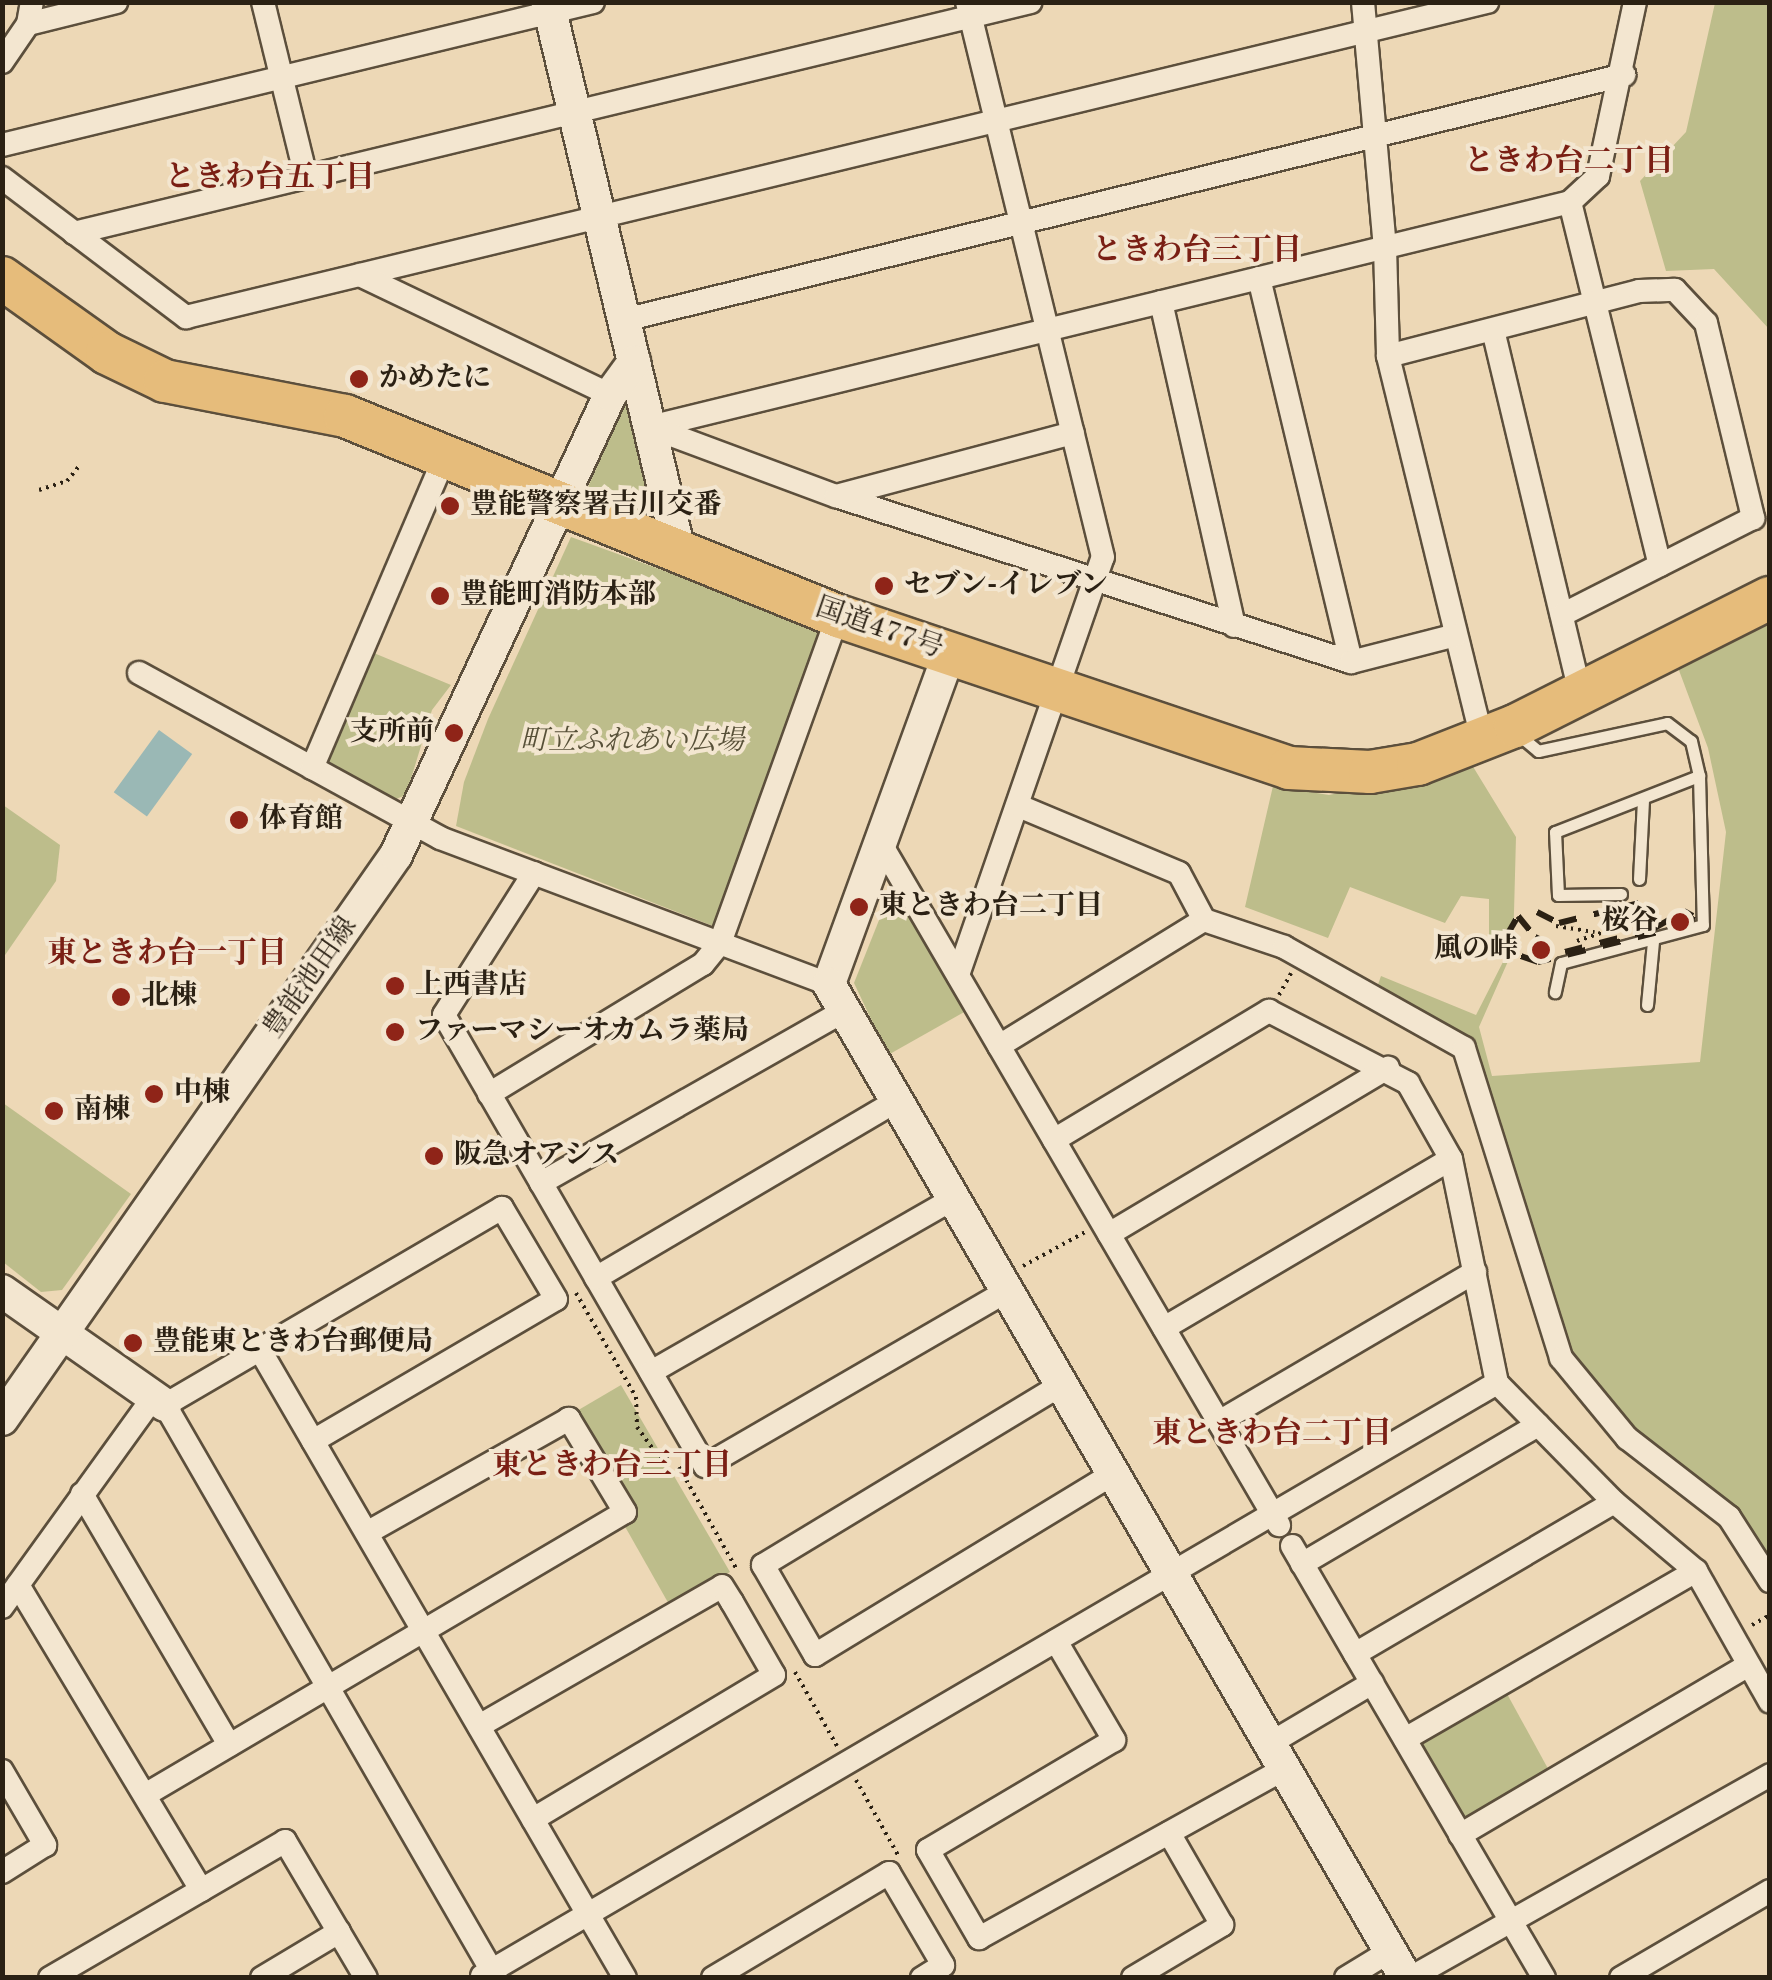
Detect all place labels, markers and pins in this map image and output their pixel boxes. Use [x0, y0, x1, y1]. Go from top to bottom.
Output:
place label: かめたに [379, 362, 491, 396]
marker: かめたに [348, 368, 370, 390]
place label: 豊能警察署吉川交番 [470, 489, 722, 523]
marker: 豊能警察署吉川交番 [439, 495, 461, 517]
place label: セブン-イレブン [904, 569, 1110, 603]
marker: セブン-イレブン [873, 575, 895, 597]
place label: 豊能町消防本部 [460, 579, 656, 613]
marker: 豊能町消防本部 [429, 585, 451, 607]
place label: 支所前 [350, 716, 434, 750]
marker: 支所前 [443, 722, 465, 744]
place label: 体育館 [259, 803, 343, 837]
marker: 体育館 [228, 809, 250, 831]
place label: 東ときわ台二丁目 [879, 890, 1103, 924]
marker: 東ときわ台二丁目 [848, 896, 870, 918]
place label: 桜谷 [1602, 905, 1658, 939]
marker: 桜谷 [1667, 909, 1693, 935]
place label: 風の峠 [1434, 933, 1518, 967]
marker: 風の峠 [1528, 937, 1554, 963]
place label: 上西書店 [415, 969, 527, 1003]
marker: 上西書店 [384, 975, 406, 997]
place label: 北棟 [141, 980, 197, 1014]
marker: 北棟 [110, 986, 132, 1008]
place label: ファーマシーオカムラ薬局 [415, 1015, 751, 1049]
marker: ファーマシーオカムラ薬局 [384, 1021, 406, 1043]
place label: 中棟 [174, 1077, 230, 1111]
marker: 中棟 [143, 1083, 165, 1105]
place label: 南棟 [74, 1094, 130, 1128]
marker: 南棟 [43, 1100, 65, 1122]
place label: 阪急オアシス [454, 1139, 622, 1173]
marker: 阪急オアシス [423, 1145, 445, 1167]
place label: 豊能東ときわ台郵便局 [153, 1326, 433, 1360]
marker: 豊能東ときわ台郵便局 [122, 1332, 144, 1354]

